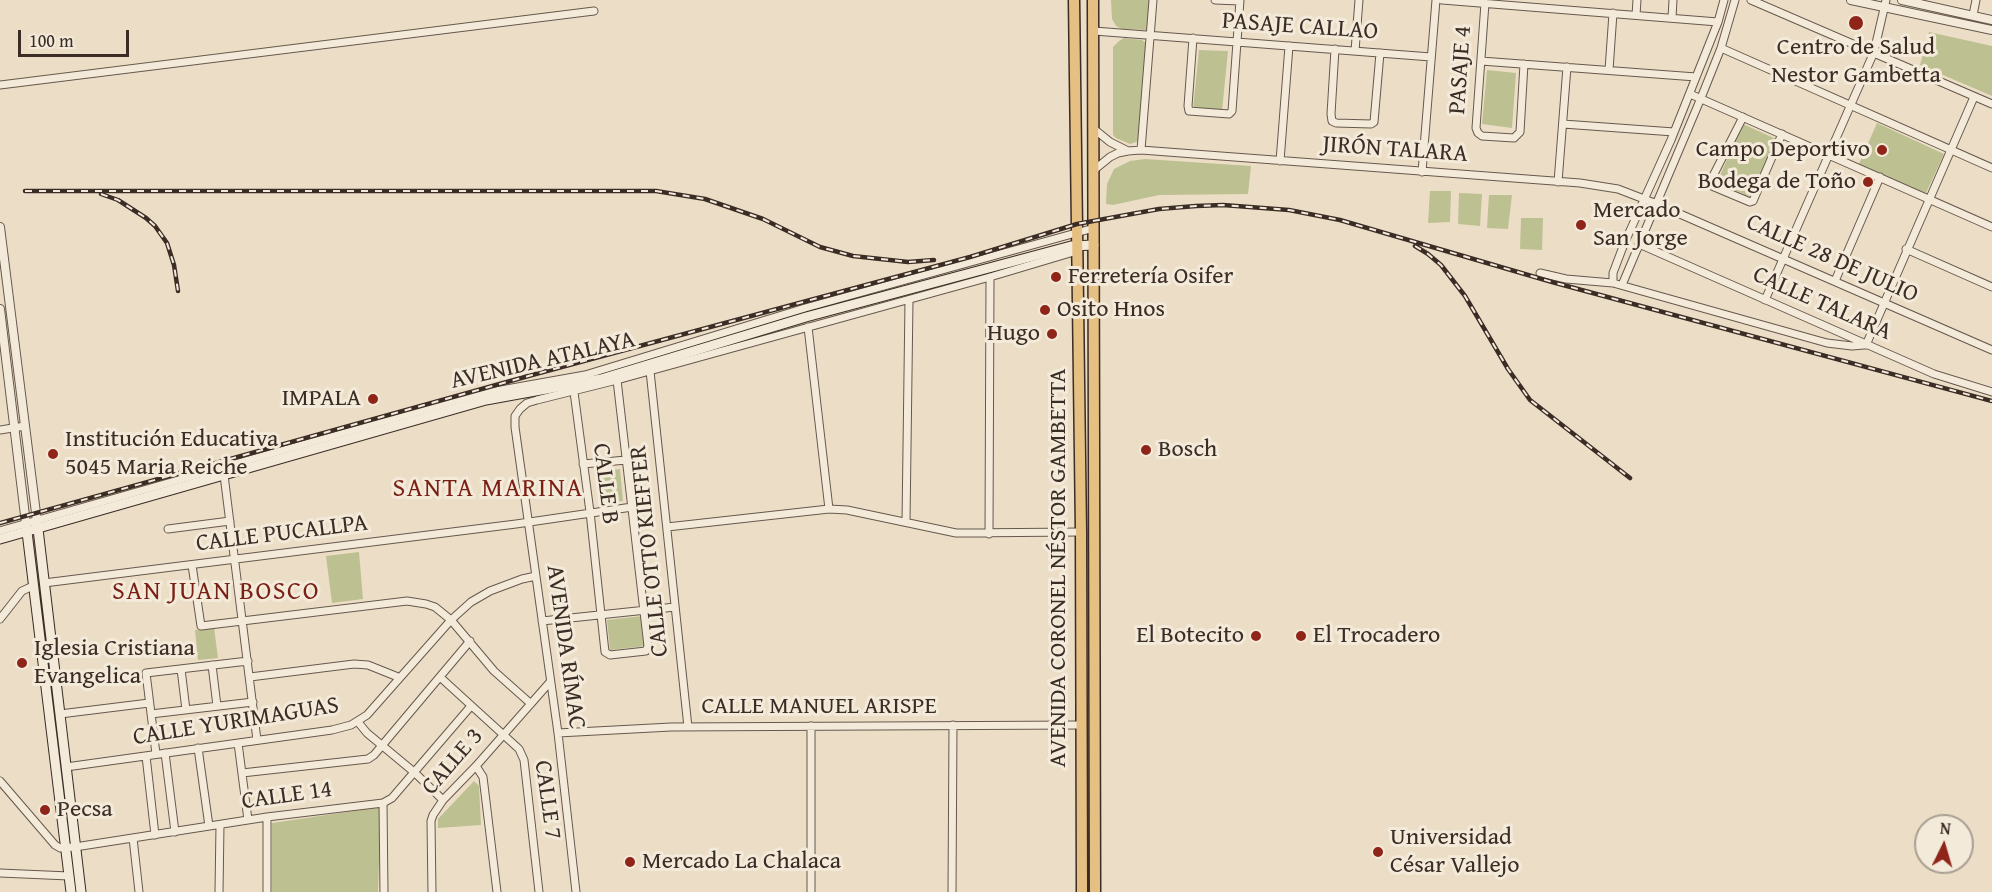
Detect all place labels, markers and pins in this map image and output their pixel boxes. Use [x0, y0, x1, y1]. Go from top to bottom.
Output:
marker: Centro de Salud Nestor Gambetta [1847, 14, 1865, 32]
place label: Centro de Salud Nestor Gambetta [1771, 34, 1941, 90]
place label: Campo Deportivo [1696, 136, 1870, 164]
marker: Campo Deportivo [1875, 143, 1889, 157]
place label: Bodega de Toño [1698, 168, 1856, 196]
marker: Bodega de Toño [1861, 175, 1875, 189]
place label: Mercado San Jorge [1593, 197, 1688, 253]
marker: Mercado San Jorge [1574, 218, 1588, 232]
place label: Ferretería Osifer [1068, 263, 1233, 291]
marker: Ferretería Osifer [1049, 270, 1063, 284]
place label: Osito Hnos [1057, 296, 1165, 324]
marker: Osito Hnos [1038, 303, 1052, 317]
place label: Hugo [987, 320, 1040, 348]
marker: Hugo [1045, 327, 1059, 341]
place label: IMPALA [282, 385, 361, 413]
marker: IMPALA [366, 392, 380, 406]
place label: Institución Educativa 5045 Maria Reiche [65, 426, 278, 482]
place label: Bosch [1158, 436, 1217, 464]
marker: Bosch [1139, 443, 1153, 457]
marker: Institución Educativa 5045 Maria Reiche [46, 447, 60, 461]
place label: El Botecito [1136, 622, 1244, 650]
place label: El Trocadero [1313, 622, 1440, 650]
marker: El Botecito [1249, 629, 1263, 643]
marker: El Trocadero [1294, 629, 1308, 643]
place label: Iglesia Cristiana Evangelica [34, 635, 195, 691]
marker: Iglesia Cristiana Evangelica [15, 656, 29, 670]
place label: Pecsa [57, 796, 113, 824]
marker: Pecsa [38, 803, 52, 817]
place label: Universidad César Vallejo [1390, 824, 1519, 880]
marker: Universidad César Vallejo [1371, 845, 1385, 859]
place label: Mercado La Chalaca [642, 848, 841, 876]
marker: Mercado La Chalaca [623, 855, 637, 869]

